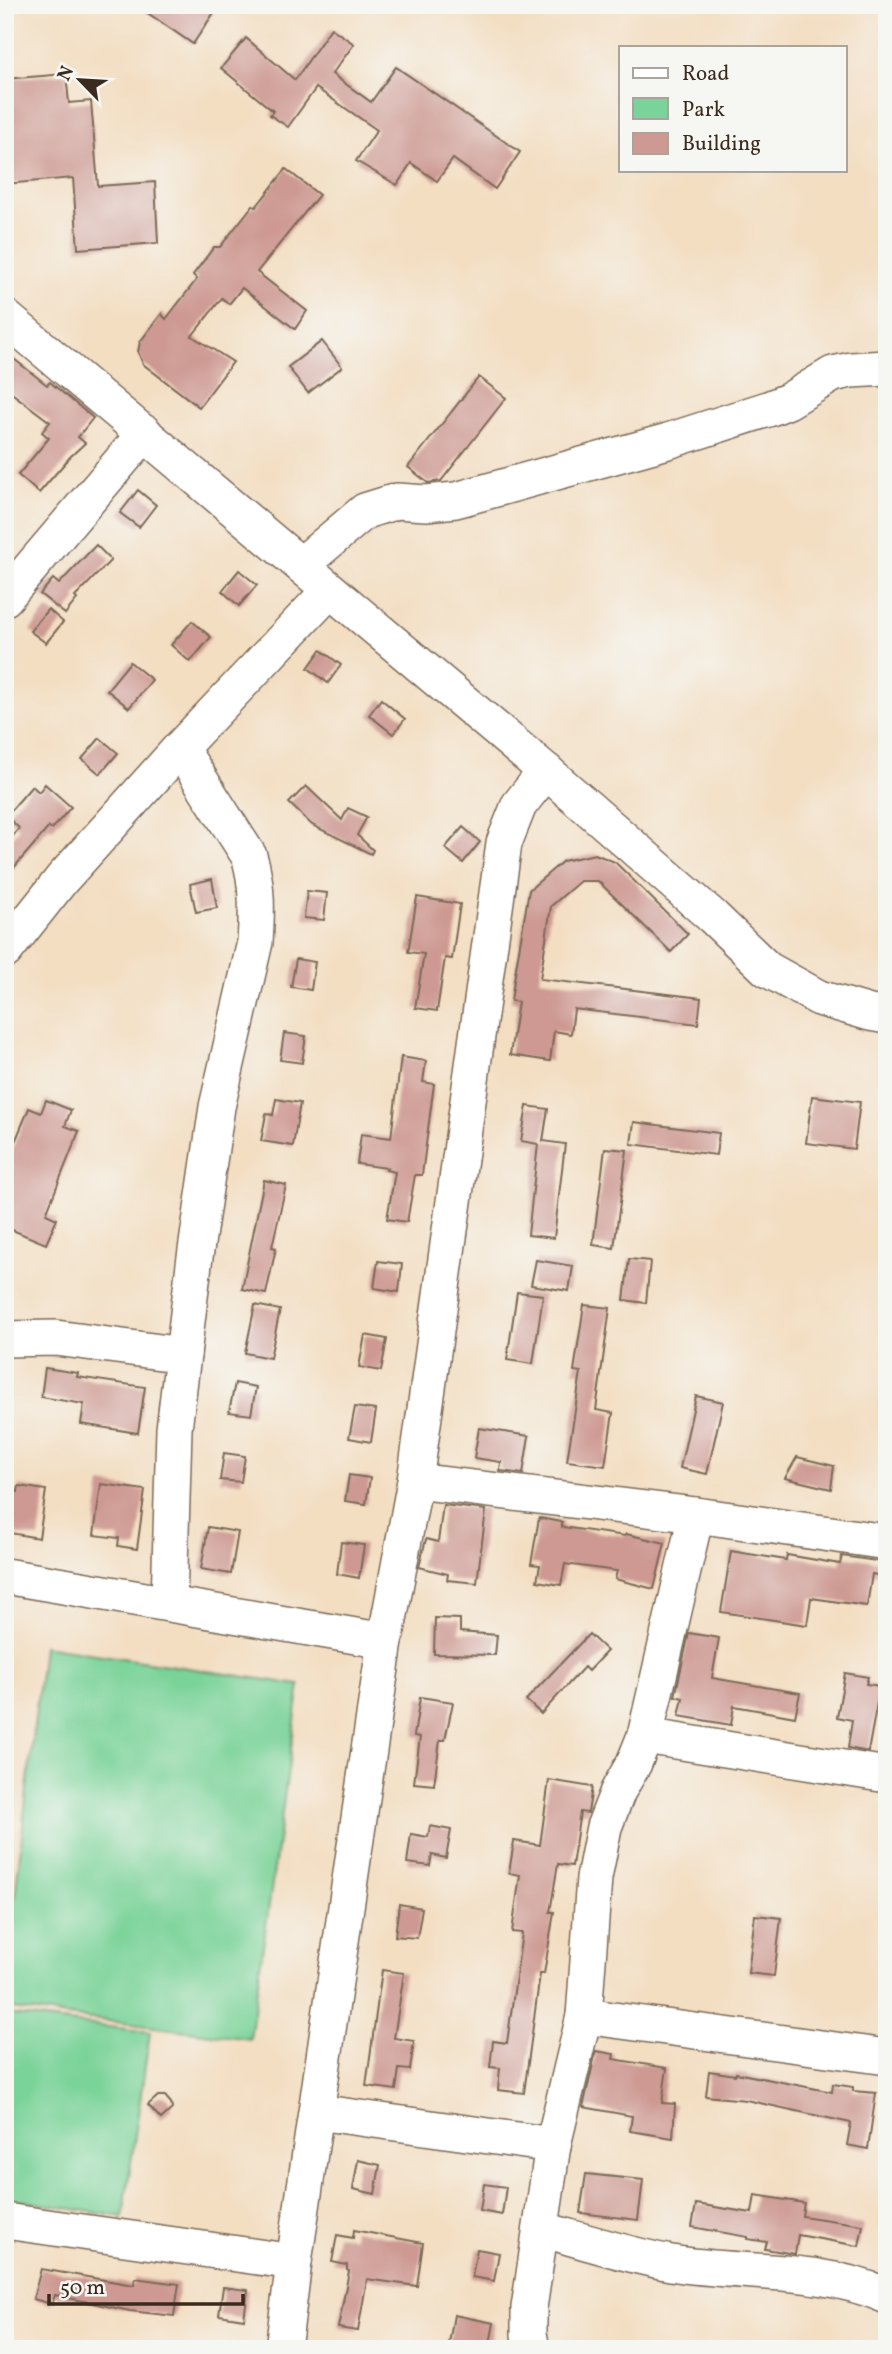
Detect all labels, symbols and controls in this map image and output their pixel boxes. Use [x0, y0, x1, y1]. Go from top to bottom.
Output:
north arrow [46, 46, 116, 116]
legend [619, 46, 846, 172]
text: Road [682, 60, 729, 89]
text: N [52, 62, 81, 85]
text: Park [682, 96, 725, 125]
text: Building [682, 130, 761, 159]
scale bar [49, 2263, 243, 2307]
text: 50 m [60, 2274, 105, 2303]

